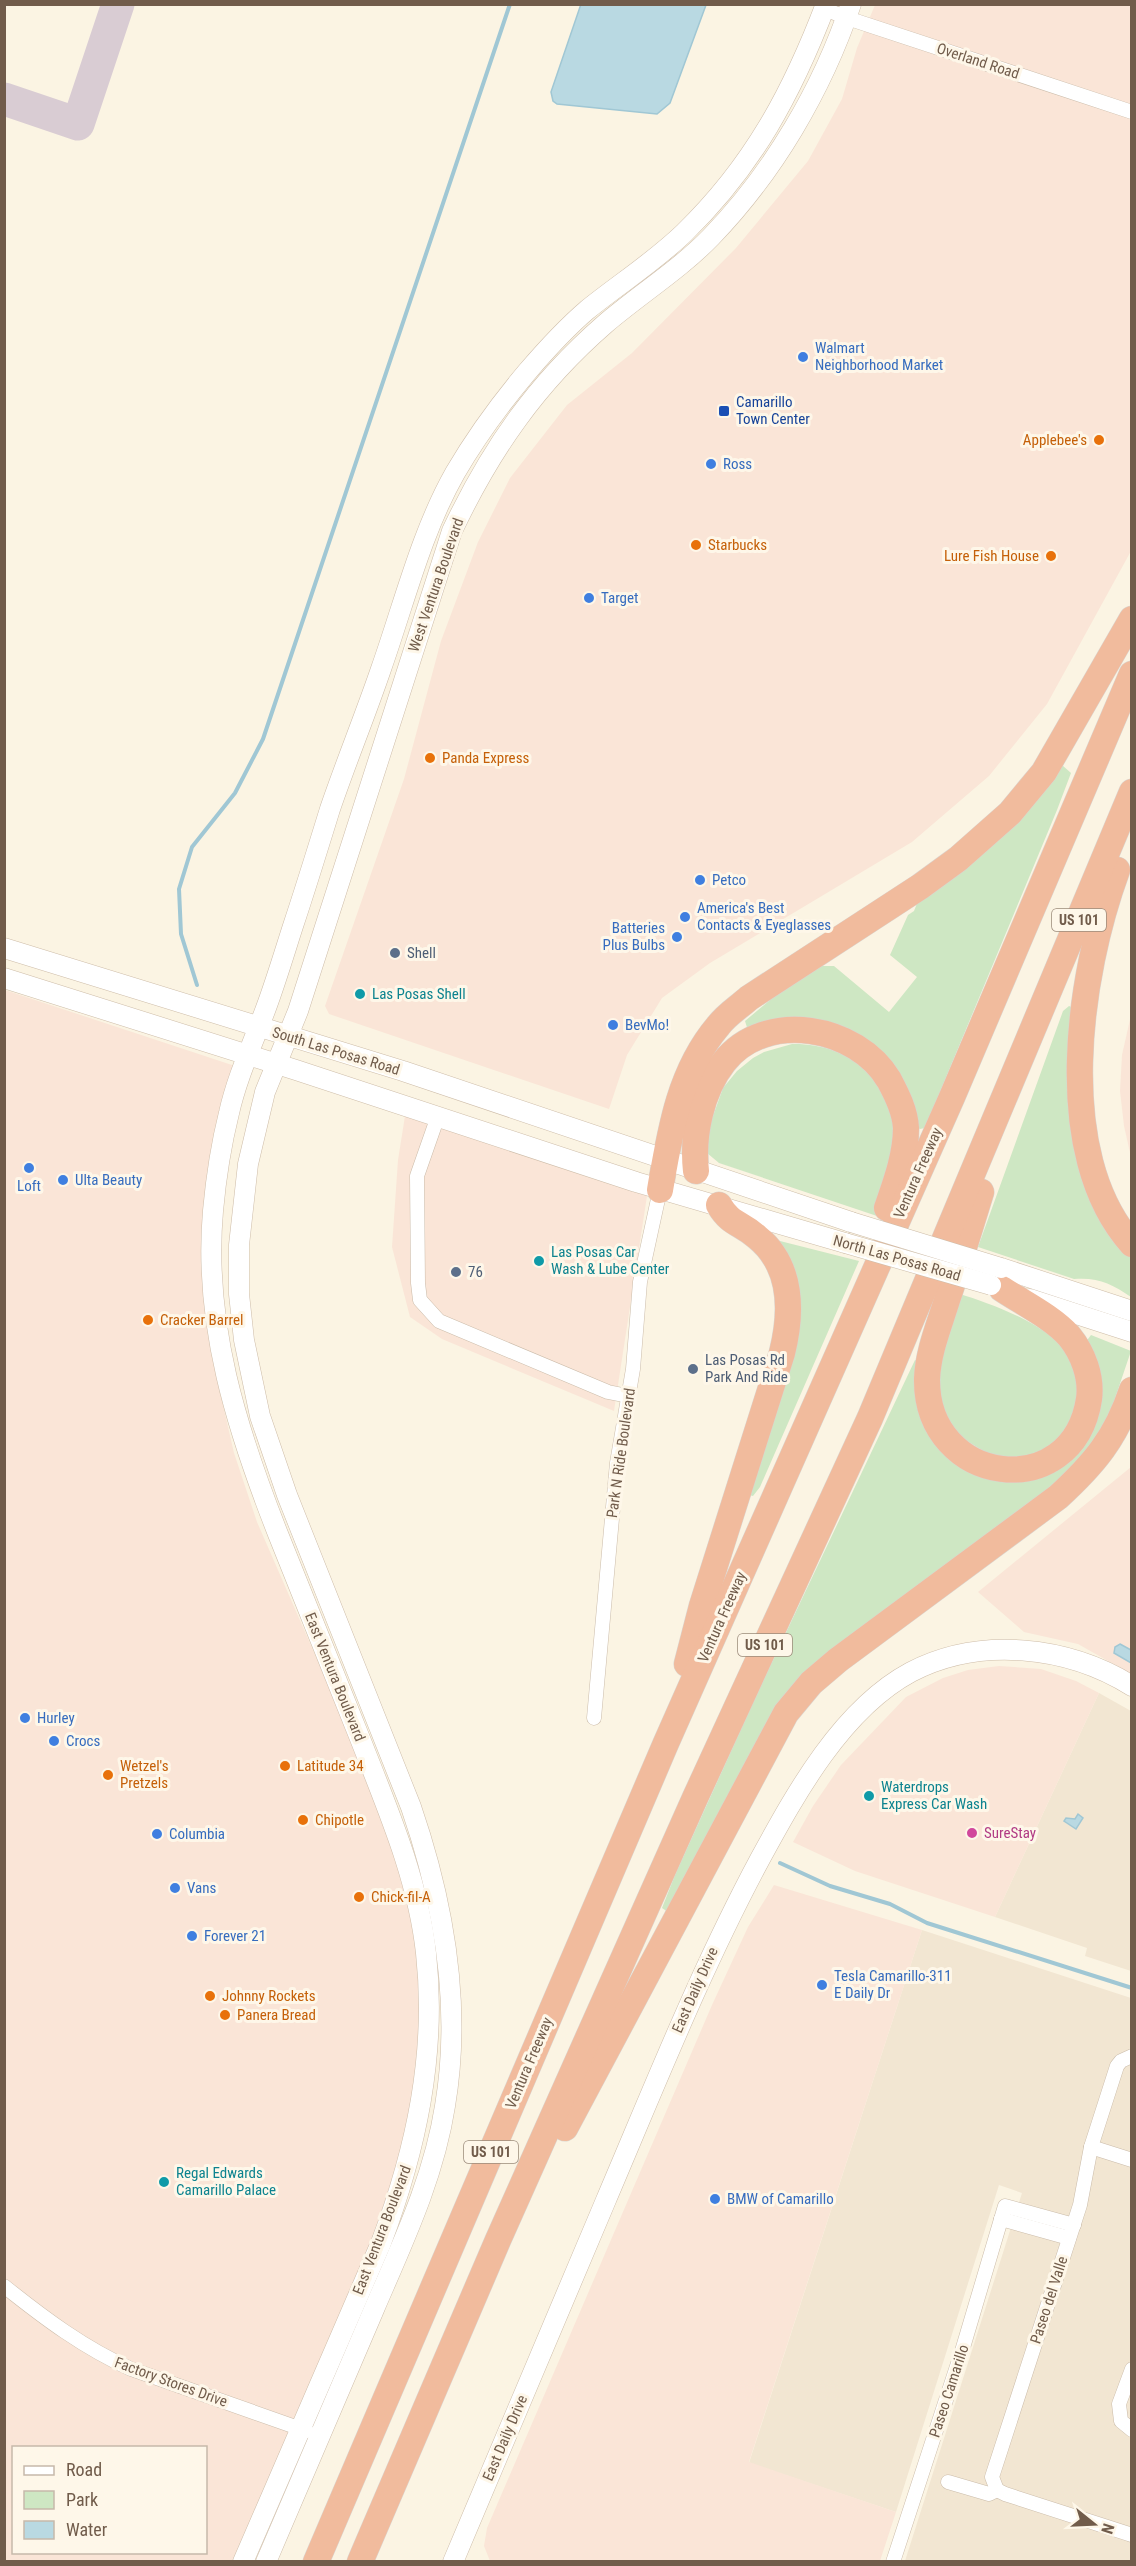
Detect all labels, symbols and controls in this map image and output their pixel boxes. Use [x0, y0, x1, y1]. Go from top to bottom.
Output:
street label: Overland Road [934, 39, 1022, 83]
place label: Walmart Neighborhood Market [815, 339, 943, 374]
marker: Walmart Neighborhood Market [796, 350, 810, 364]
place label: Camarillo Town Center [736, 393, 810, 428]
marker: Camarillo Town Center [717, 404, 731, 418]
place label: Applebee's [1023, 431, 1087, 449]
marker: Applebee's [1092, 433, 1106, 447]
place label: Ross [723, 455, 752, 473]
marker: Ross [704, 457, 718, 471]
street label: West Ventura Boulevard [405, 516, 467, 654]
place label: Starbucks [708, 536, 767, 554]
marker: Starbucks [689, 538, 703, 552]
place label: Lure Fish House [944, 547, 1039, 565]
marker: Lure Fish House [1044, 549, 1058, 563]
place label: Target [601, 589, 638, 607]
marker: Target [582, 591, 596, 605]
place label: Panda Express [442, 749, 529, 767]
marker: Panda Express [423, 751, 437, 765]
place label: Petco [712, 871, 746, 889]
marker: Petco [693, 873, 707, 887]
place label: America's Best Contacts & Eyeglasses [697, 899, 831, 934]
road number: US 101 [1052, 909, 1106, 931]
marker: America's Best Contacts & Eyeglasses [678, 910, 692, 924]
place label: Batteries Plus Bulbs [603, 919, 665, 954]
marker: Batteries Plus Bulbs [670, 930, 684, 944]
place label: Shell [407, 944, 436, 962]
marker: Shell [388, 946, 402, 960]
place label: Las Posas Shell [372, 985, 466, 1003]
marker: Las Posas Shell [353, 987, 367, 1001]
place label: BevMo! [625, 1016, 669, 1034]
marker: BevMo! [606, 1018, 620, 1032]
street label: South Las Posas Road [270, 1023, 402, 1079]
street label: Ventura Freeway [890, 1125, 946, 1221]
marker: Loft [22, 1161, 36, 1175]
place label: Ulta Beauty [75, 1171, 142, 1189]
marker: Ulta Beauty [56, 1173, 70, 1187]
place label: Loft [17, 1177, 41, 1195]
street label: North Las Posas Road [831, 1231, 963, 1285]
place label: Las Posas Car Wash & Lube Center [551, 1243, 670, 1278]
marker: Las Posas Car Wash & Lube Center [532, 1254, 546, 1268]
place label: 76 [468, 1263, 483, 1281]
marker: 76 [449, 1265, 463, 1279]
place label: Cracker Barrel [160, 1311, 243, 1329]
marker: Cracker Barrel [141, 1313, 155, 1327]
place label: Las Posas Rd Park And Ride [705, 1351, 788, 1386]
marker: Las Posas Rd Park And Ride [686, 1362, 700, 1376]
street label: Park N Ride Boulevard [603, 1387, 639, 1519]
street label: Ventura Freeway [694, 1569, 750, 1665]
street label: East Ventura Boulevard [301, 1610, 369, 1744]
road number: US 101 [738, 1634, 792, 1656]
place label: Hurley [37, 1709, 75, 1727]
marker: Hurley [18, 1711, 32, 1725]
place label: Crocs [66, 1732, 100, 1750]
marker: Crocs [47, 1734, 61, 1748]
place label: Wetzel's Pretzels [120, 1757, 169, 1792]
place label: Latitude 34 [297, 1757, 364, 1775]
marker: Latitude 34 [278, 1759, 292, 1773]
marker: Wetzel's Pretzels [101, 1768, 115, 1782]
place label: Waterdrops Express Car Wash [881, 1778, 987, 1813]
marker: Waterdrops Express Car Wash [862, 1789, 876, 1803]
place label: Chipotle [315, 1811, 364, 1829]
marker: Chipotle [296, 1813, 310, 1827]
place label: SureStay [984, 1824, 1036, 1842]
place label: Columbia [169, 1825, 225, 1843]
marker: SureStay [965, 1826, 979, 1840]
marker: Columbia [150, 1827, 164, 1841]
place label: Vans [187, 1879, 217, 1897]
marker: Vans [168, 1881, 182, 1895]
place label: Chick-fil-A [371, 1888, 431, 1906]
marker: Chick-fil-A [352, 1890, 366, 1904]
place label: Forever 21 [204, 1927, 266, 1945]
marker: Forever 21 [185, 1929, 199, 1943]
street label: East Daily Drive [668, 1944, 722, 2036]
place label: Tesla Camarillo-311 E Daily Dr [834, 1967, 952, 2002]
marker: Tesla Camarillo-311 E Daily Dr [815, 1978, 829, 1992]
place label: Johnny Rockets [222, 1987, 316, 2005]
marker: Johnny Rockets [203, 1989, 217, 2003]
place label: Panera Bread [237, 2006, 316, 2024]
marker: Panera Bread [218, 2008, 232, 2022]
street label: Ventura Freeway [502, 2015, 556, 2111]
road number: US 101 [464, 2141, 518, 2163]
street label: East Ventura Boulevard [349, 2163, 415, 2297]
place label: Regal Edwards Camarillo Palace [176, 2164, 276, 2199]
marker: Regal Edwards Camarillo Palace [157, 2175, 171, 2189]
place label: BMW of Camarillo [727, 2190, 834, 2208]
marker: BMW of Camarillo [708, 2192, 722, 2206]
street label: Paseo del Valle [1026, 2254, 1072, 2346]
street label: Paseo Camarillo [925, 2342, 973, 2440]
street label: Factory Stores Drive [112, 2353, 230, 2411]
street label: East Daily Drive [479, 2392, 531, 2484]
legend [12, 2446, 207, 2554]
text: Road [66, 2459, 102, 2480]
text: Park [66, 2489, 98, 2510]
north arrow [1064, 2494, 1124, 2554]
text: Water [66, 2519, 108, 2540]
text: N [1097, 2521, 1118, 2536]

